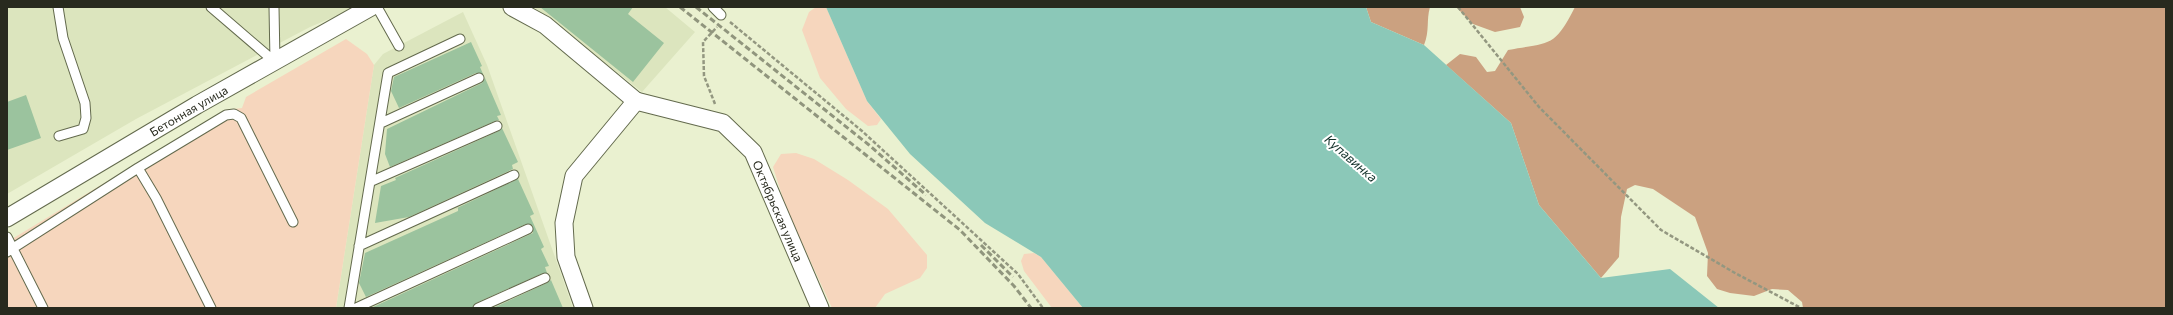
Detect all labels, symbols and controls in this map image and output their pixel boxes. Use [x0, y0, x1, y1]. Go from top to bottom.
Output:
street label: Бетонная улица [147, 82, 230, 139]
water label: Купавинка [1321, 131, 1381, 185]
street label: Октябрьская улица [750, 158, 806, 264]

